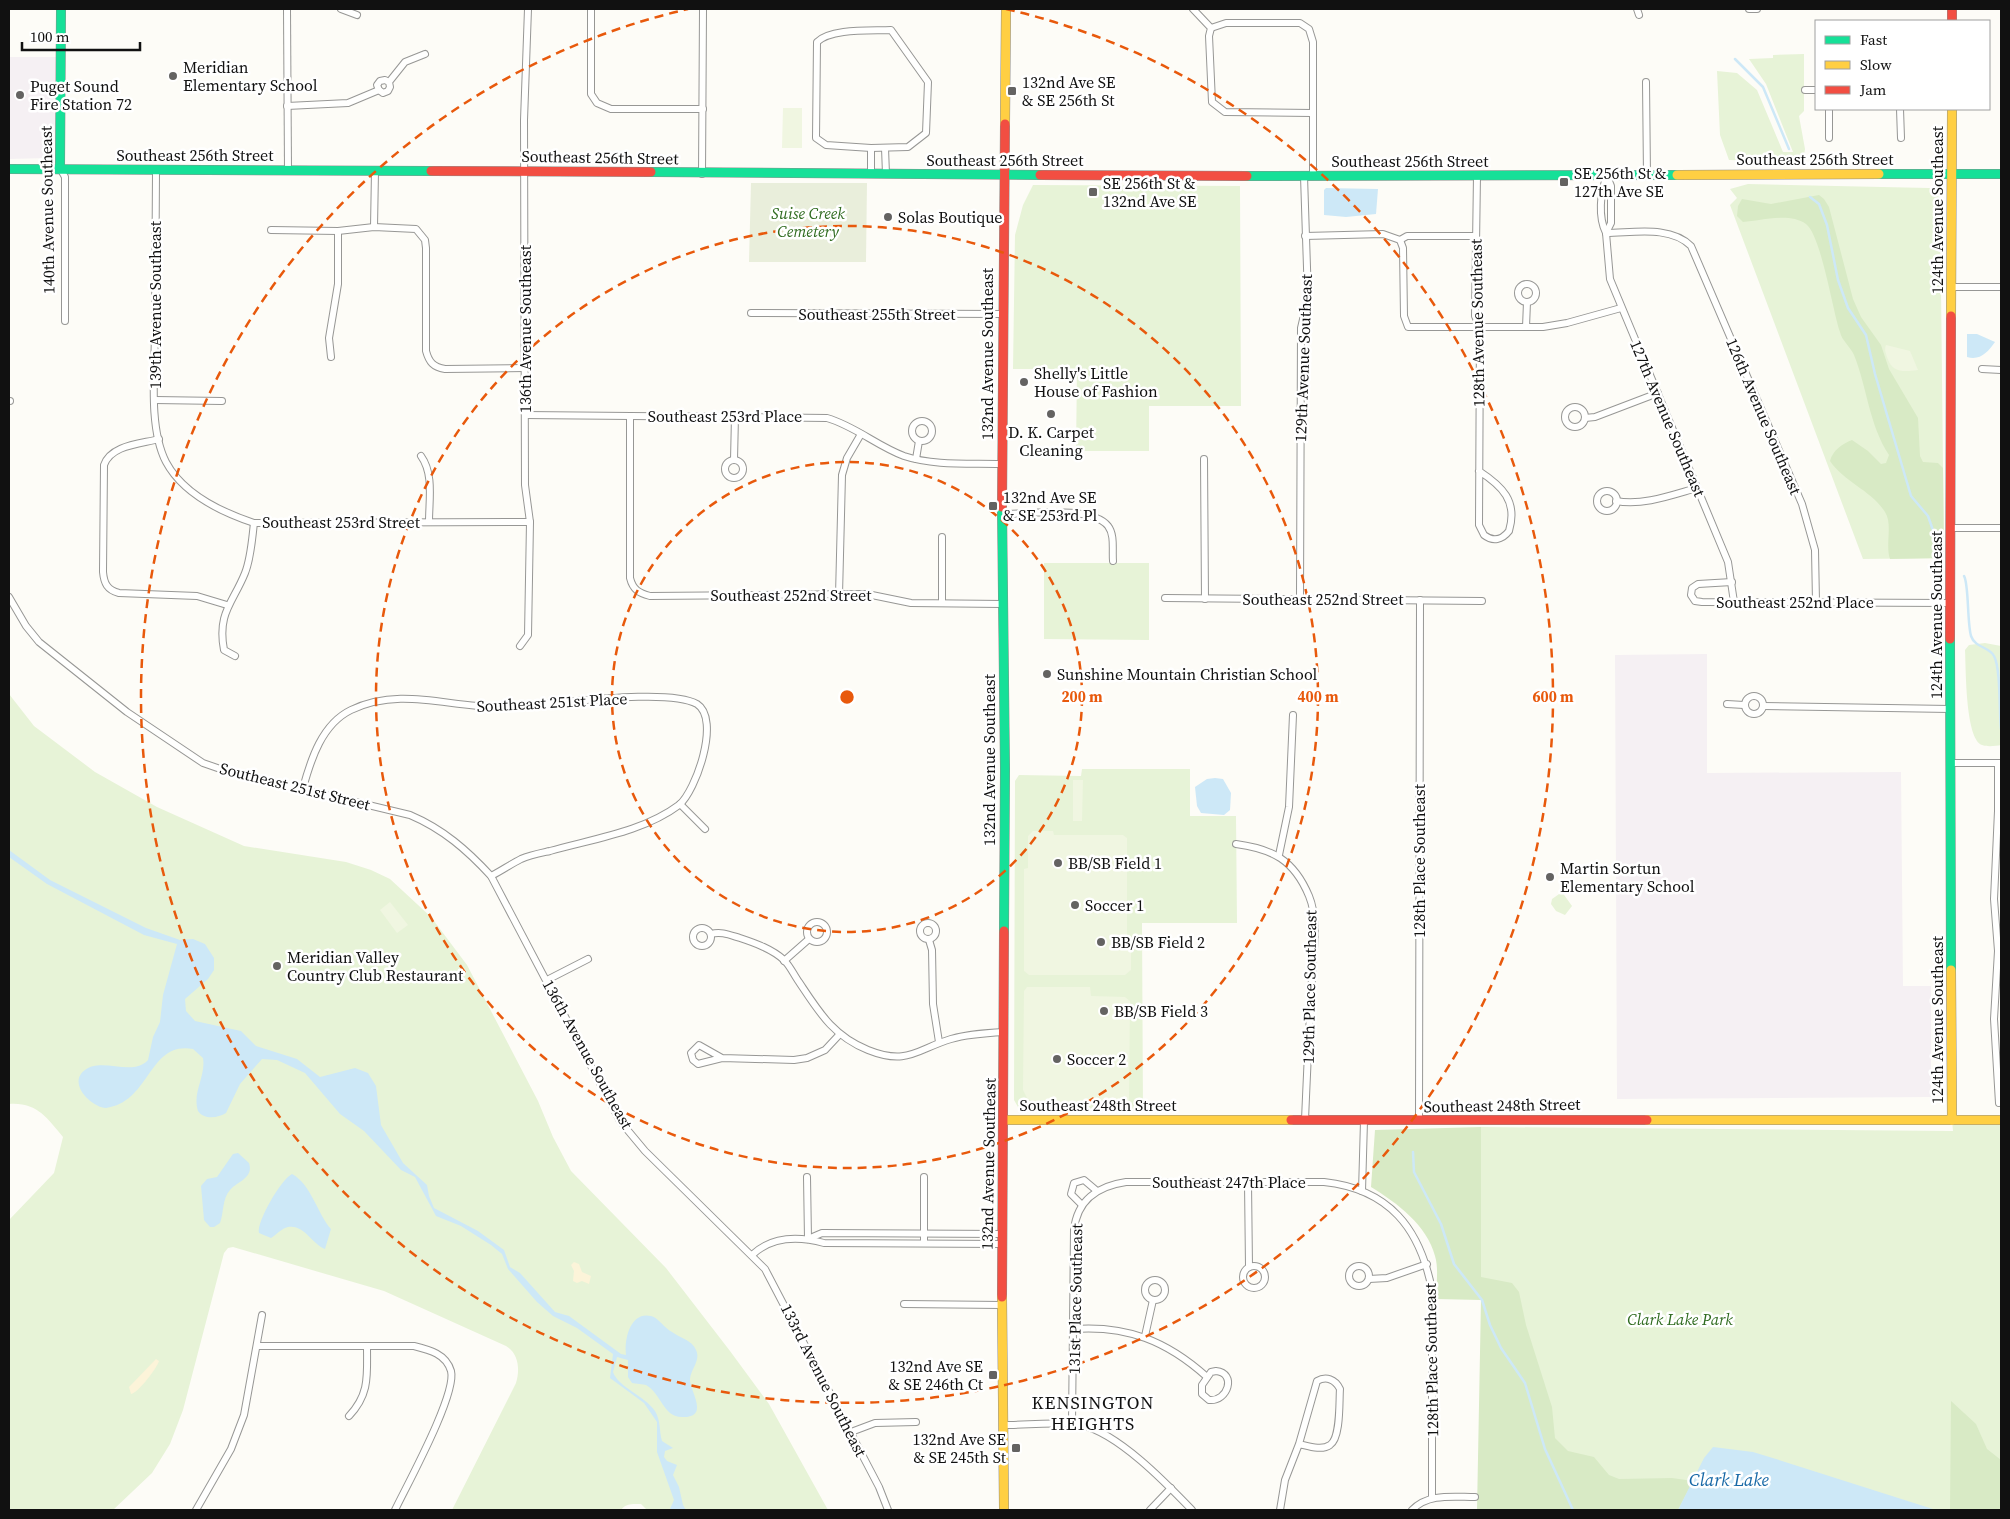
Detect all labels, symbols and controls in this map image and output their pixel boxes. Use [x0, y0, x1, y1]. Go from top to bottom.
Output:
scale bar [22, 20, 140, 52]
legend [1815, 20, 1990, 110]
text: 100 m [30, 26, 70, 47]
text: Fast [1860, 29, 1887, 50]
text: Slow [1860, 54, 1892, 75]
place label: Meridian Elementary School [183, 56, 318, 96]
marker: Meridian Elementary School [167, 70, 179, 82]
place label: 132nd Ave SE & SE 256th St [1022, 71, 1116, 111]
place label: Puget Sound Fire Station 72 [30, 75, 132, 115]
text: Jam [1859, 79, 1887, 100]
marker: 132nd Ave SE & SE 256th St [1006, 85, 1018, 97]
marker: Puget Sound Fire Station 72 [14, 89, 26, 101]
street label: 140th Avenue Southeast [35, 125, 59, 294]
street label: 124th Avenue Southeast [1926, 125, 1948, 294]
street label: Southeast 256th Street [117, 144, 274, 166]
street label: Southeast 256th Street [521, 145, 679, 169]
street label: Southeast 256th Street [1737, 148, 1894, 170]
street label: Southeast 256th Street [927, 149, 1084, 171]
street label: Southeast 256th Street [1332, 150, 1489, 172]
place label: SE 256th St & 127th Ave SE [1574, 162, 1666, 202]
place label: SE 256th St & 132nd Ave SE [1103, 172, 1197, 212]
marker: SE 256th St & 127th Ave SE [1558, 176, 1570, 188]
marker: SE 256th St & 132nd Ave SE [1087, 186, 1099, 198]
park label: Suise Creek Cemetery [771, 202, 845, 242]
place label: Solas Boutique [898, 206, 1002, 228]
marker: Solas Boutique [882, 211, 894, 223]
street label: 139th Avenue Southeast [144, 220, 166, 389]
street label: 128th Avenue Southeast [1465, 238, 1489, 407]
street label: 136th Avenue Southeast [514, 244, 536, 413]
street label: 132nd Avenue Southeast [976, 267, 998, 440]
street label: 129th Avenue Southeast [1289, 273, 1317, 442]
street label: Southeast 255th Street [799, 303, 956, 325]
street label: 126th Avenue Southeast [1721, 334, 1807, 498]
street label: 127th Avenue Southeast [1625, 336, 1711, 500]
place label: Shelly's Little House of Fashion [1034, 362, 1158, 402]
marker: Shelly's Little House of Fashion [1018, 376, 1030, 388]
street label: Southeast 253rd Place [648, 405, 802, 427]
marker: D. K. Carpet Cleaning [1045, 408, 1057, 420]
place label: D. K. Carpet Cleaning [1008, 421, 1095, 461]
place label: 132nd Ave SE & SE 253rd Pl [1003, 486, 1097, 526]
marker: 132nd Ave SE & SE 253rd Pl [987, 500, 999, 512]
street label: Southeast 253rd Street [262, 511, 421, 533]
street label: 124th Avenue Southeast [1925, 530, 1947, 699]
street label: Southeast 252nd Street [711, 584, 872, 606]
street label: Southeast 252nd Street [1243, 588, 1404, 610]
street label: Southeast 252nd Place [1716, 591, 1874, 613]
place label: Sunshine Mountain Christian School [1057, 663, 1318, 685]
marker: Sunshine Mountain Christian School [1041, 668, 1053, 680]
street label: 132nd Avenue Southeast [978, 673, 1000, 846]
text: 200 m [1061, 686, 1103, 707]
text: 400 m [1297, 686, 1339, 707]
text: 600 m [1532, 686, 1574, 707]
street label: Southeast 251st Place [476, 687, 628, 717]
centre of rings [838, 688, 856, 706]
street label: Southeast 251st Street [218, 757, 373, 816]
street label: 128th Place Southeast [1408, 783, 1430, 938]
place label: BB/SB Field 1 [1068, 852, 1162, 874]
marker: BB/SB Field 1 [1052, 857, 1064, 869]
place label: Martin Sortun Elementary School [1560, 857, 1695, 897]
marker: Martin Sortun Elementary School [1544, 871, 1556, 883]
place label: Soccer 1 [1085, 894, 1144, 916]
marker: Soccer 1 [1069, 899, 1081, 911]
street label: 129th Place Southeast [1297, 909, 1321, 1064]
place label: BB/SB Field 2 [1111, 931, 1205, 953]
street label: 124th Avenue Southeast [1926, 935, 1948, 1104]
marker: BB/SB Field 2 [1095, 936, 1107, 948]
place label: Meridian Valley Country Club Restaurant [287, 946, 464, 986]
marker: Meridian Valley Country Club Restaurant [271, 960, 283, 972]
street label: 136th Avenue Southeast [538, 975, 639, 1134]
place label: BB/SB Field 3 [1114, 1000, 1208, 1022]
marker: BB/SB Field 3 [1098, 1005, 1110, 1017]
place label: Soccer 2 [1067, 1048, 1126, 1070]
marker: Soccer 2 [1051, 1053, 1063, 1065]
street label: 132nd Avenue Southeast [976, 1077, 1001, 1250]
street label: Southeast 248th Street [1423, 1093, 1581, 1117]
street label: Southeast 248th Street [1020, 1094, 1177, 1116]
street label: Southeast 247th Place [1152, 1171, 1306, 1193]
street label: 131st Place Southeast [1063, 1223, 1087, 1375]
street label: 128th Place Southeast [1419, 1282, 1443, 1437]
street label: 133rd Avenue Southeast [776, 1300, 873, 1461]
park label: Clark Lake Park [1627, 1308, 1733, 1330]
place label: 132nd Ave SE & SE 246th Ct [889, 1355, 984, 1395]
marker: 132nd Ave SE & SE 246th Ct [987, 1369, 999, 1381]
district label: KENSINGTON HEIGHTS [1032, 1390, 1154, 1436]
place label: 132nd Ave SE & SE 245th St [913, 1428, 1007, 1468]
marker: 132nd Ave SE & SE 245th St [1010, 1442, 1022, 1454]
water label: Clark Lake [1689, 1467, 1770, 1492]

